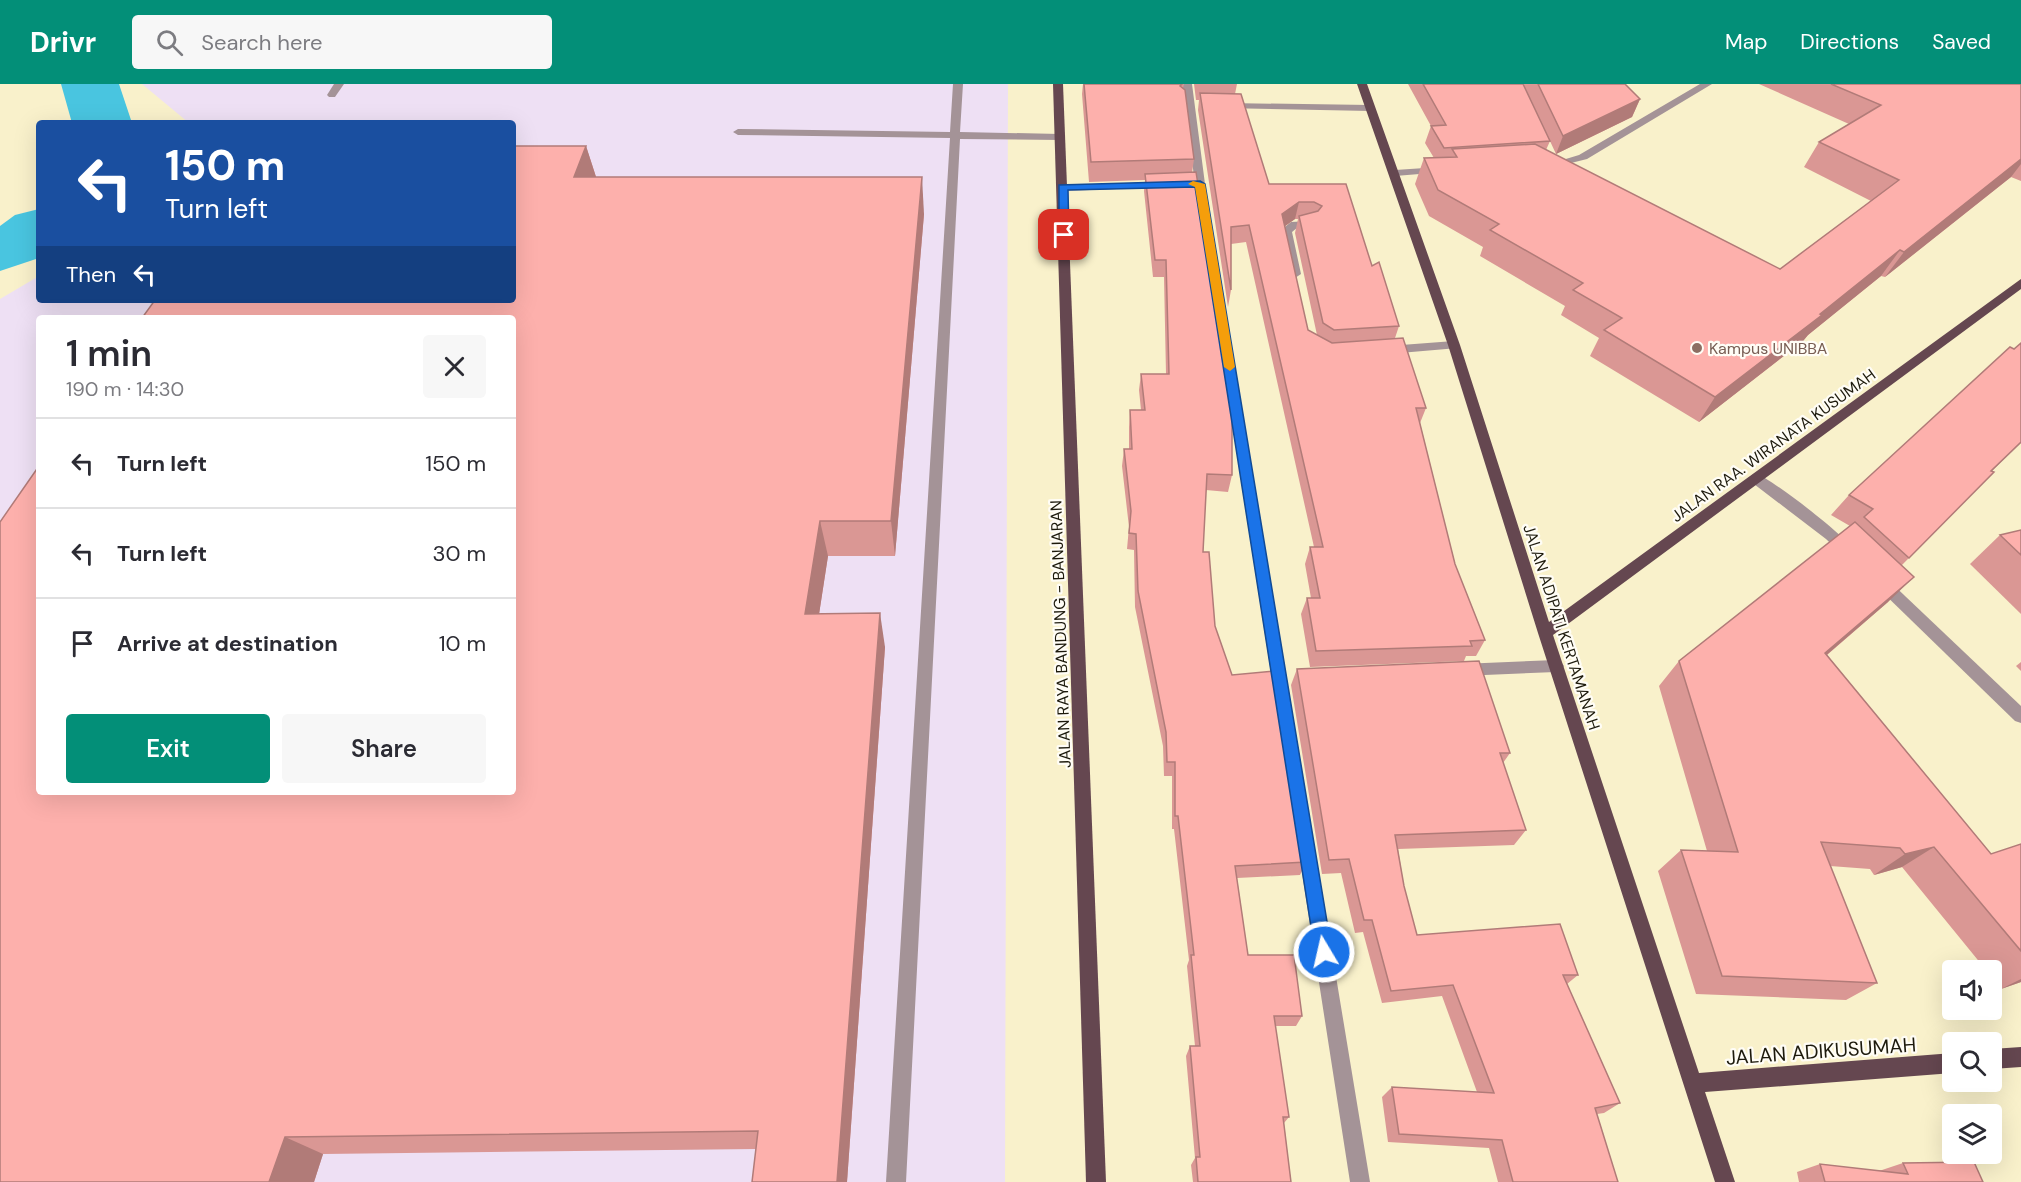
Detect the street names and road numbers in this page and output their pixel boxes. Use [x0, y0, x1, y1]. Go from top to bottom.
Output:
street label: JALAN RAA. WIRANATA KUSUMAH [1667, 364, 1880, 527]
street label: JALAN RAYA BANDUNG - BANJARAN [1045, 500, 1076, 768]
street label: JALAN ADIPATI KERTAMANAH [1518, 522, 1605, 733]
street label: JALAN ADIKUSUMAH [1725, 1031, 1917, 1071]

